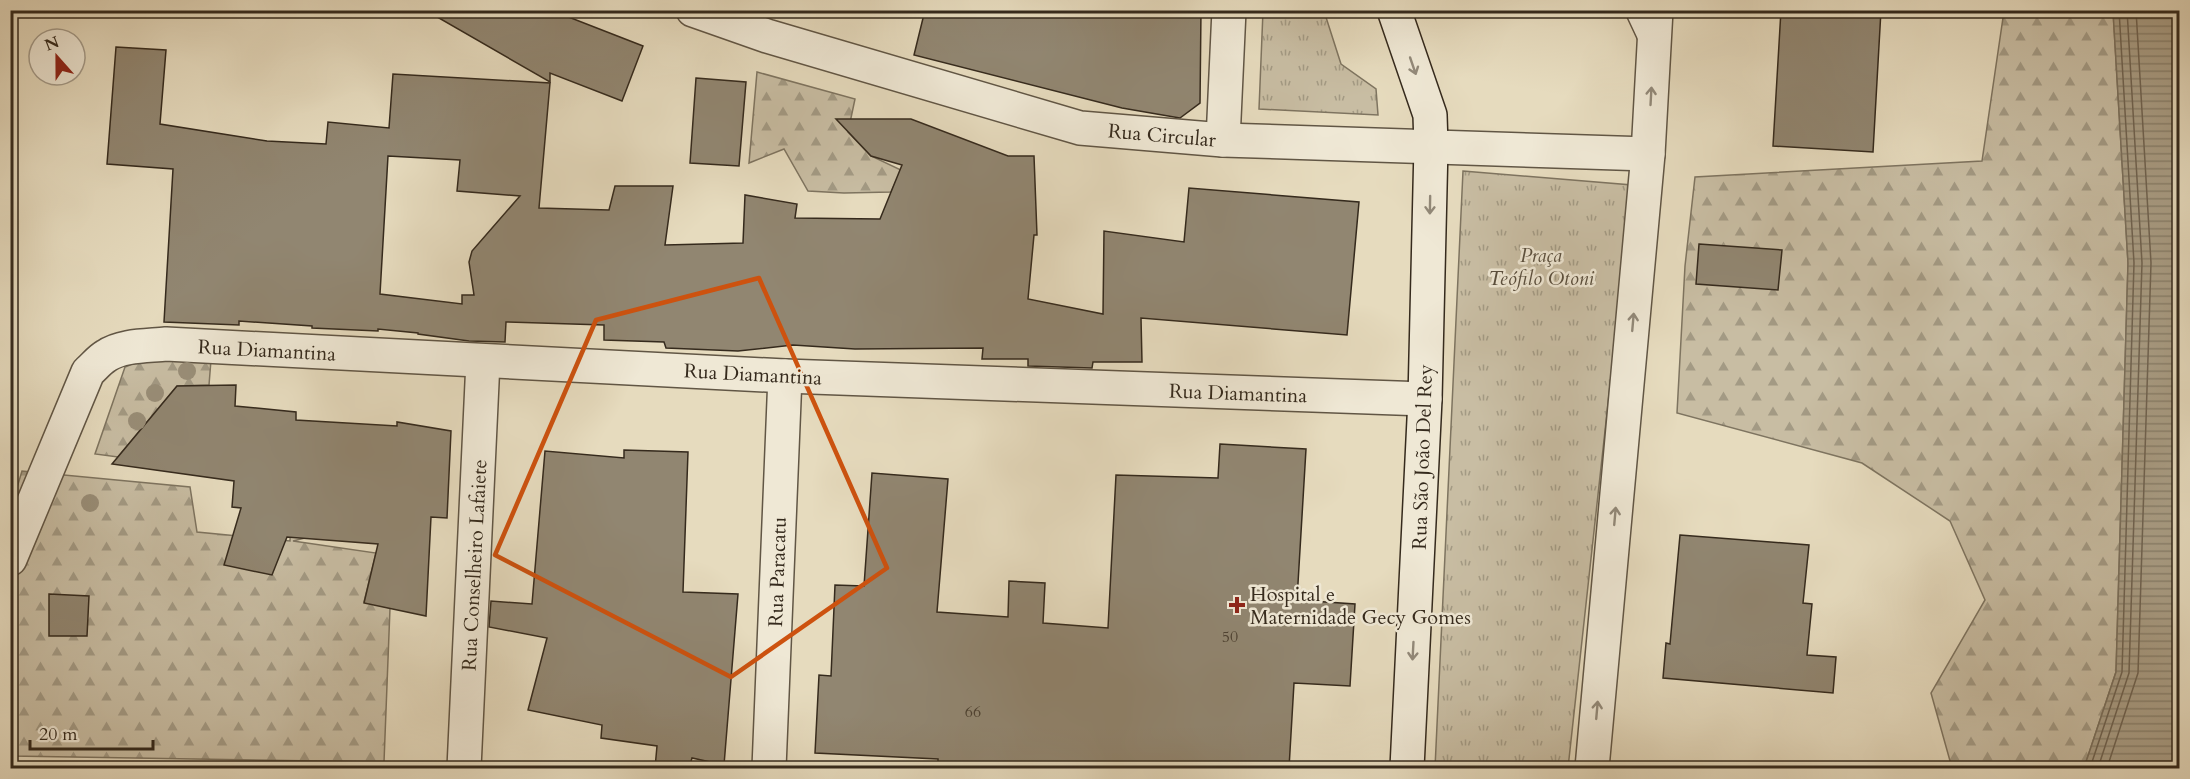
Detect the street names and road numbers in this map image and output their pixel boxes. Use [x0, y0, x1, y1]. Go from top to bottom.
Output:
street label: Rua Circular [1107, 117, 1218, 154]
street label: Rua Diamantina [197, 333, 337, 368]
street label: Rua Diamantina [683, 357, 823, 392]
street label: Rua São João Del Rey [1406, 363, 1439, 550]
street label: Rua Diamantina [1168, 378, 1308, 409]
street label: Rua Conselheiro Lafaiete [455, 458, 494, 672]
street label: Rua Paracatu [762, 516, 793, 628]

